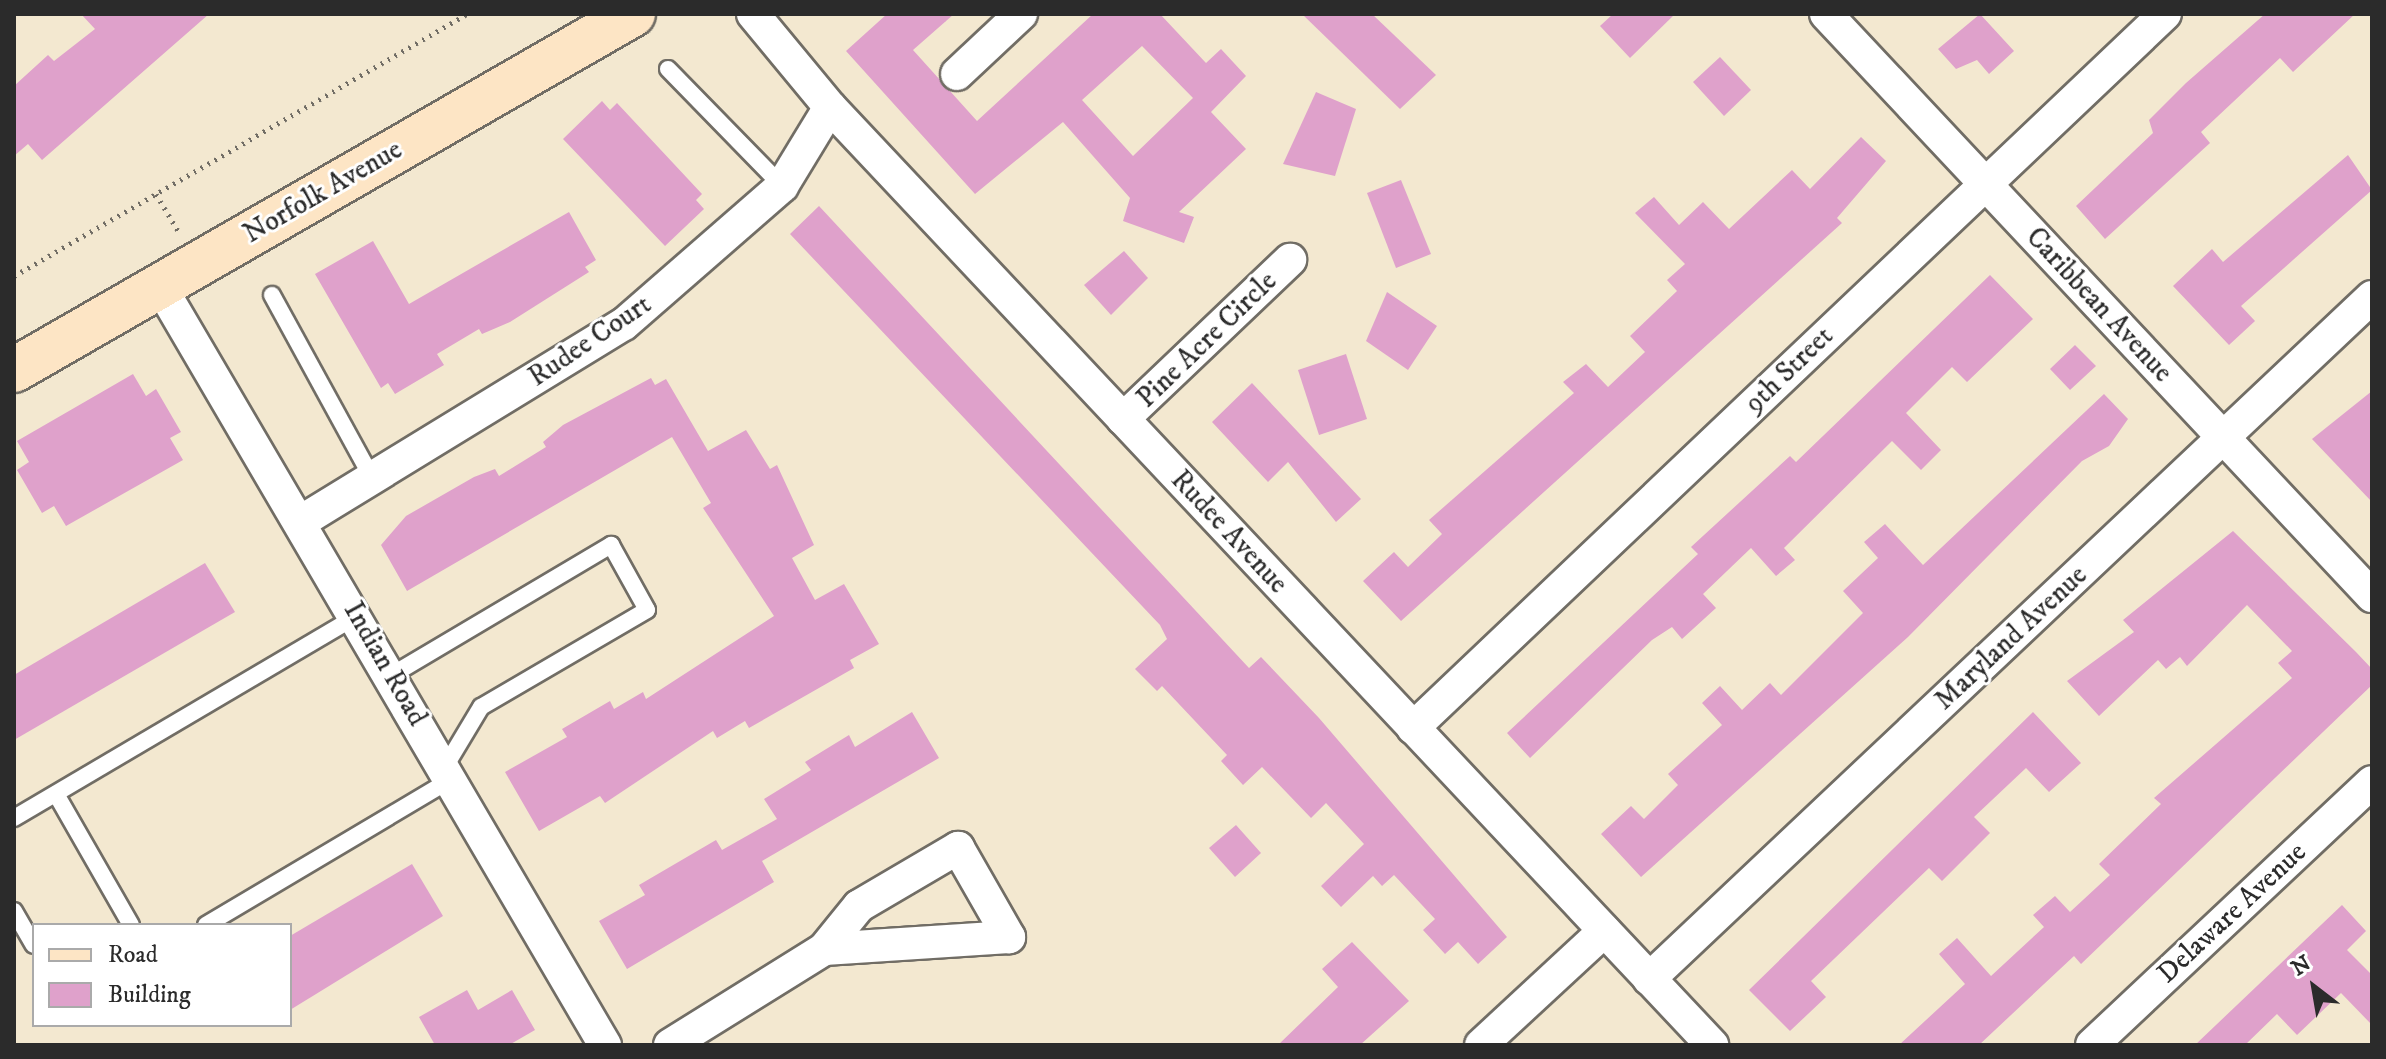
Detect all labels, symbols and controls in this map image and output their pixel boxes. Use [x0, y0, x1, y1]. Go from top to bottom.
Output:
street label: Norfolk Avenue [238, 133, 408, 251]
street label: Caribbean Avenue [2019, 221, 2179, 389]
street label: Pine Acre Circle [1130, 265, 1284, 415]
street label: Rudee Court [522, 288, 658, 394]
street label: 9th Street [1738, 320, 1840, 420]
street label: Rudee Avenue [1164, 463, 1294, 601]
street label: Maryland Avenue [1928, 559, 2094, 717]
street label: Indian Road [336, 596, 434, 732]
street label: Delaware Avenue [2151, 836, 2313, 990]
legend [32, 923, 292, 1027]
text: Road [108, 940, 158, 970]
north arrow [2274, 947, 2354, 1027]
text: N [2287, 950, 2316, 982]
text: Building [108, 980, 191, 1010]

